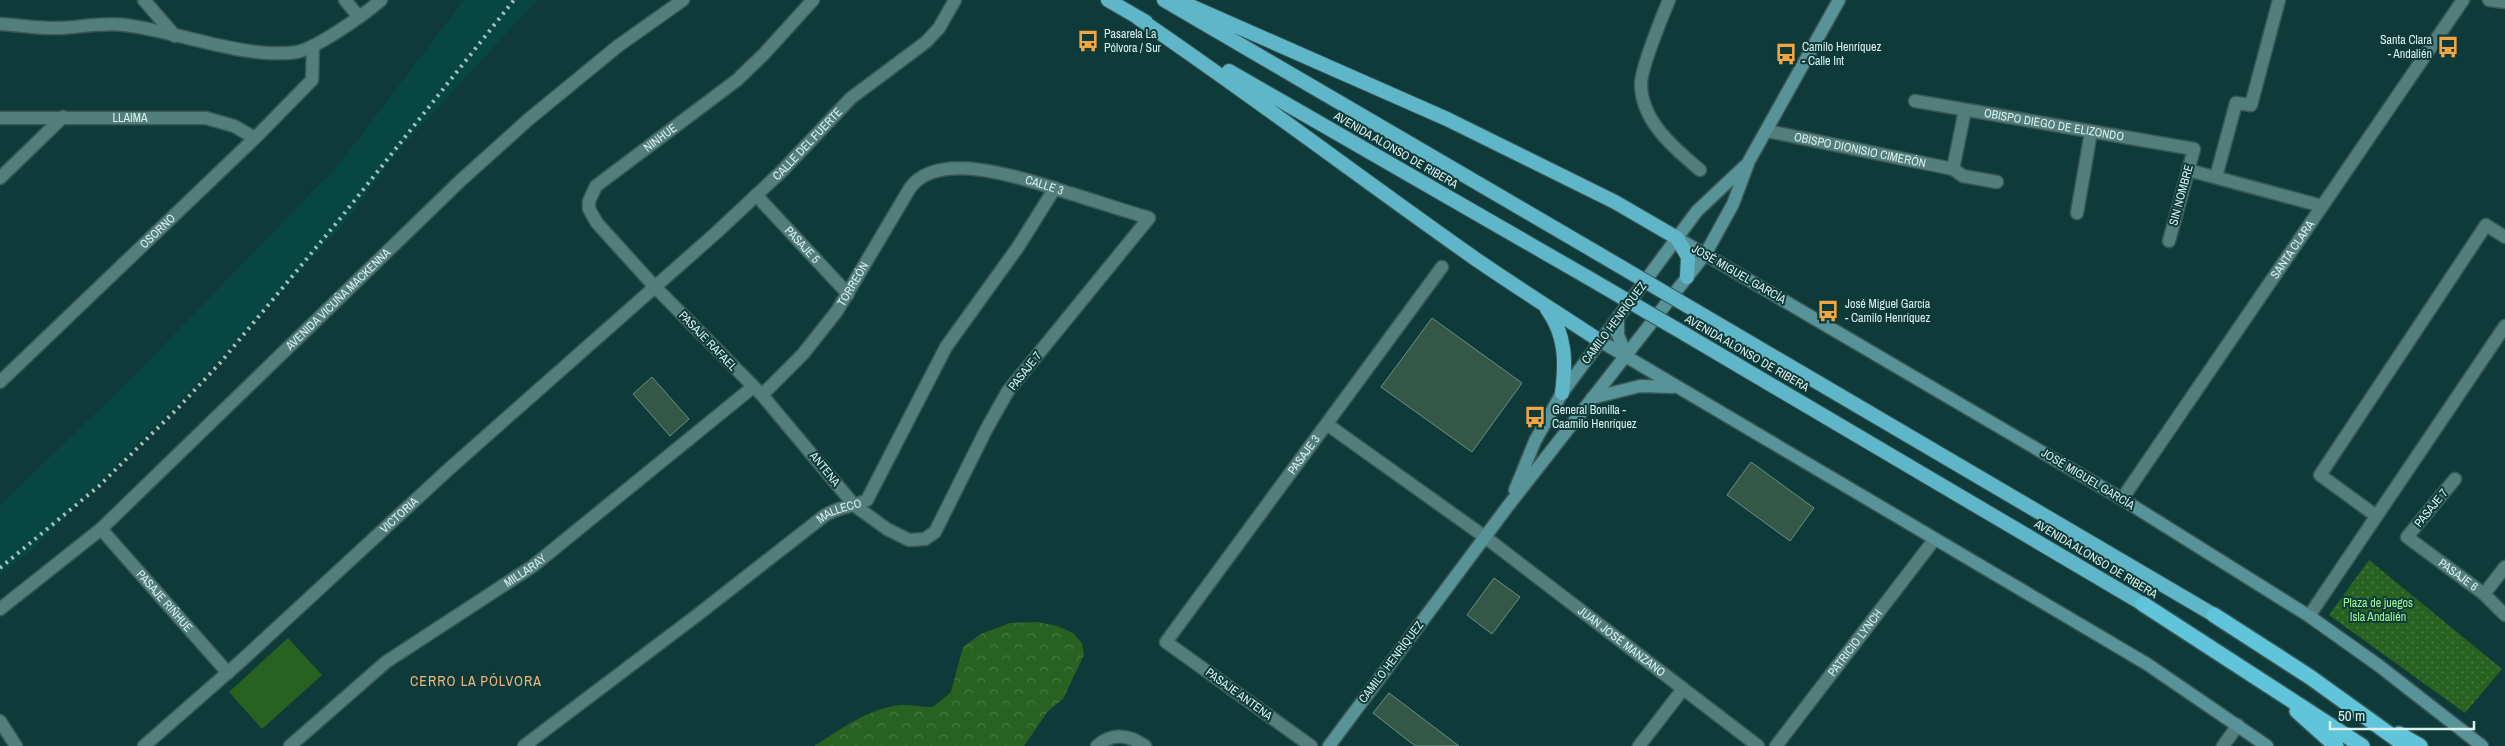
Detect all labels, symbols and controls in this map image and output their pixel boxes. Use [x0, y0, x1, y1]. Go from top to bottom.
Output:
place label: Pasarela La Pólvora / Sur [1104, 26, 1162, 56]
bus stop icon: Pasarela La Pólvora / Sur [1075, 28, 1101, 54]
place label: Santa Clara - Andalién [2380, 32, 2433, 62]
bus stop icon: Santa Clara - Andalién [2435, 34, 2461, 60]
place label: Camilo Henríquez - Calle Int [1802, 39, 1881, 69]
bus stop icon: Camilo Henríquez - Calle Int [1773, 41, 1799, 67]
street label: CALLE DEL FUERTE [769, 104, 846, 184]
street label: OBISPO DIEGO DE ELIZONDO [1983, 105, 2126, 145]
street label: AVENIDA ALONSO DE RIBERA [1330, 107, 1461, 192]
street label: LLAIMA [112, 110, 148, 126]
street label: NINHUE [640, 120, 680, 156]
street label: OBISPO DIONISIO CIMERÓN [1793, 129, 1927, 171]
street label: SIN NOMBRE [2165, 163, 2197, 227]
street label: CALLE 3 [1023, 172, 1066, 199]
street label: OSORNO [136, 210, 179, 252]
street label: SANTA CLARA [2267, 217, 2318, 282]
street label: PASAJE 5 [781, 223, 824, 267]
street label: JOSÉ MIGUEL GARCÍA [1689, 241, 1789, 308]
street label: AVENIDA VICUÑA MACKENNA [282, 244, 394, 354]
street label: TORREÓN [834, 259, 872, 309]
street label: CAMILO HENRÍQUEZ [1578, 279, 1650, 367]
place label: José Miguel García - Camilo Henríquez [1845, 296, 1931, 326]
bus stop icon: José Miguel García - Camilo Henríquez [1815, 298, 1841, 324]
street label: PASAJE RAFAEL [675, 308, 741, 375]
street label: AVENIDA ALONSO DE RIBERA [1681, 310, 1812, 395]
street label: PASAJE 7 [1005, 348, 1046, 394]
place label: General Bonilla - Caamilo Henríquez [1552, 402, 1637, 432]
bus stop icon: General Bonilla - Caamilo Henríquez [1522, 404, 1548, 430]
street label: PASAJE 3 [1284, 432, 1324, 478]
street label: JOSÉ MIGUEL GARCÍA [2038, 445, 2138, 513]
street label: ANTENA [806, 448, 844, 490]
street label: PASAJE 7 [2411, 485, 2452, 531]
street label: VICTORIA [377, 493, 422, 537]
street label: MALLECO [813, 495, 864, 527]
street label: AVENIDA ALONSO DE RIBERA [2031, 515, 2161, 602]
street label: MILLARAY [501, 550, 550, 591]
street label: PASAJE 6 [2435, 555, 2481, 595]
street label: PASAJE RIÑHUE [133, 567, 196, 635]
park label: Plaza de juegos Isla Andalién [2343, 595, 2413, 625]
street label: JUAN JOSÉ MANZANO [1575, 603, 1669, 680]
street label: PATRICIO LYNCH [1824, 606, 1886, 680]
street label: CAMILO HENRÍQUEZ [1355, 618, 1427, 706]
street label: PASAJE ANTENA [1202, 664, 1276, 724]
district label: CERRO LA PÓLVORA [410, 672, 542, 690]
scale bar [2330, 698, 2474, 730]
text: 50 m [2338, 705, 2365, 726]

